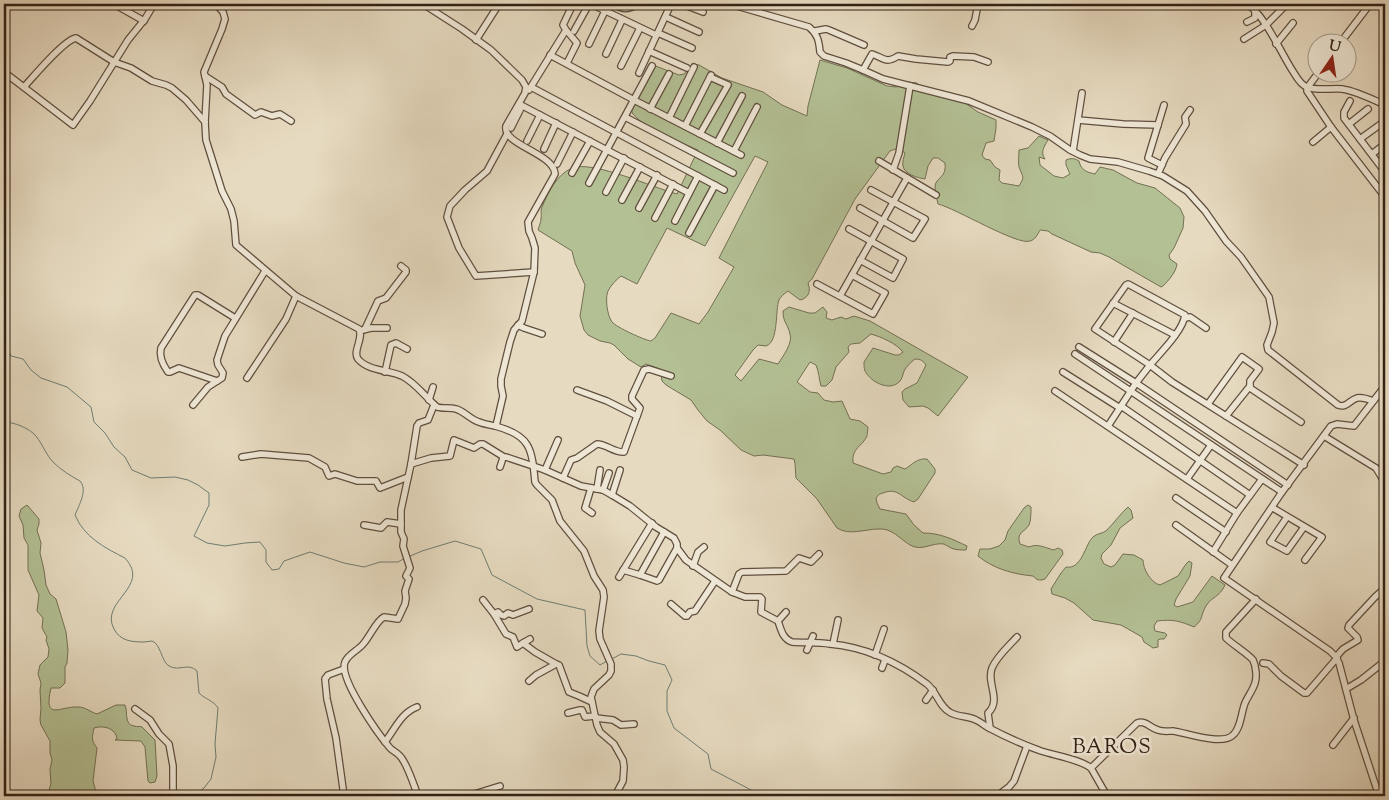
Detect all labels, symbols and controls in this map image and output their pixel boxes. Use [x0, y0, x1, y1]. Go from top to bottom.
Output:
north arrow [1306, 32, 1356, 82]
text: U [1327, 36, 1343, 58]
district label: BAROS [1072, 733, 1152, 763]

